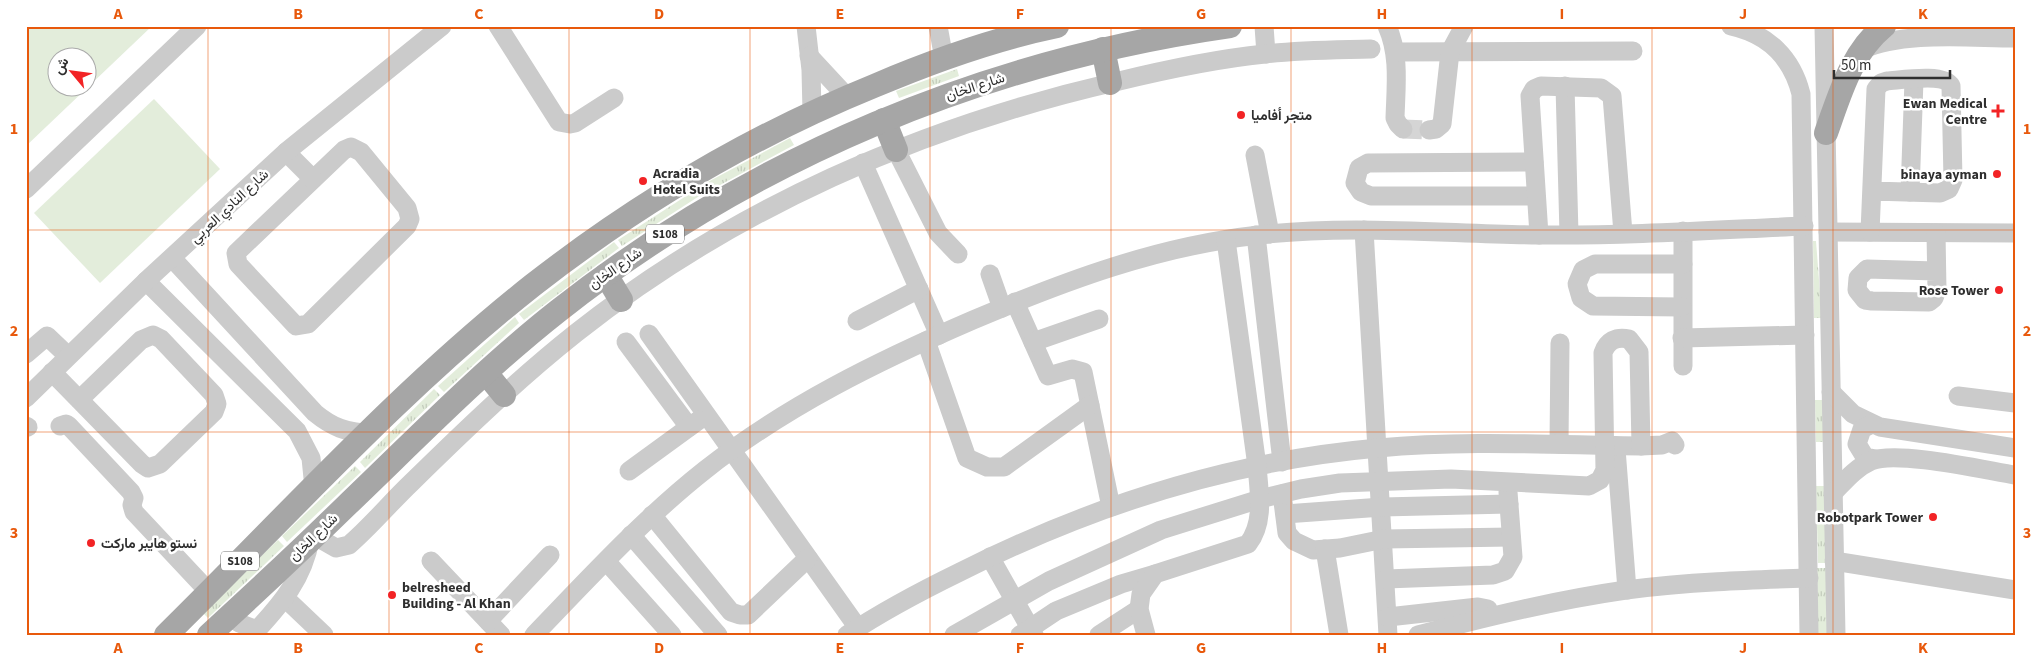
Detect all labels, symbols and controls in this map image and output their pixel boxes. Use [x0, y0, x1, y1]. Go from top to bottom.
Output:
text: A [112, 3, 123, 25]
text: B [293, 3, 303, 25]
text: C [474, 3, 484, 25]
text: D [654, 3, 664, 25]
text: E [836, 3, 844, 25]
text: F [1016, 3, 1024, 25]
text: G [1196, 3, 1206, 25]
text: H [1377, 3, 1387, 25]
text: I [1560, 3, 1564, 25]
text: J [1739, 3, 1747, 25]
text: K [1918, 3, 1928, 25]
north arrow [48, 48, 98, 98]
scale bar [1834, 48, 1950, 80]
text: ش [49, 54, 74, 78]
text: 50 m [1841, 55, 1871, 76]
street label: شارع الخان [943, 68, 1007, 106]
place label: Ewan Medical Centre [1903, 94, 1987, 130]
marker: Ewan Medical Centre [1991, 104, 2005, 118]
place label: متجر أفاميا [1251, 106, 1312, 126]
marker: متجر أفاميا [1235, 109, 1247, 121]
text: 1 [10, 118, 18, 140]
text: 1 [2023, 118, 2031, 140]
place label: Acradia Hotel Suits [652, 164, 720, 200]
street label: شارع النادي العربي [186, 165, 274, 249]
place label: binaya ayman [1900, 165, 1987, 185]
marker: binaya ayman [1991, 168, 2003, 180]
marker: Acradia Hotel Suits [637, 175, 649, 187]
road number: S108 [646, 224, 684, 243]
street label: شارع الخان [585, 243, 646, 294]
place label: Rose Tower [1919, 281, 1989, 301]
marker: Rose Tower [1993, 284, 2005, 296]
text: 2 [10, 320, 18, 342]
text: 2 [2023, 320, 2031, 342]
place label: Robotpark Tower [1817, 508, 1923, 528]
street label: شارع الخان [285, 509, 343, 566]
marker: Robotpark Tower [1927, 511, 1939, 523]
text: 3 [10, 522, 18, 544]
text: 3 [2023, 522, 2031, 544]
place label: نستو هايبر ماركت [101, 534, 197, 554]
marker: نستو هايبر ماركت [85, 537, 97, 549]
road number: S108 [221, 552, 259, 570]
place label: belresheed Building - Al Khan [402, 578, 511, 614]
marker: belresheed Building - Al Khan [386, 589, 398, 601]
text: A [112, 637, 123, 659]
text: B [293, 637, 303, 659]
text: C [474, 637, 484, 659]
text: D [654, 637, 664, 659]
text: E [836, 637, 844, 659]
text: F [1016, 637, 1024, 659]
text: G [1196, 637, 1206, 659]
text: H [1377, 637, 1387, 659]
text: I [1560, 637, 1564, 659]
text: J [1739, 637, 1747, 659]
text: K [1918, 637, 1928, 659]

